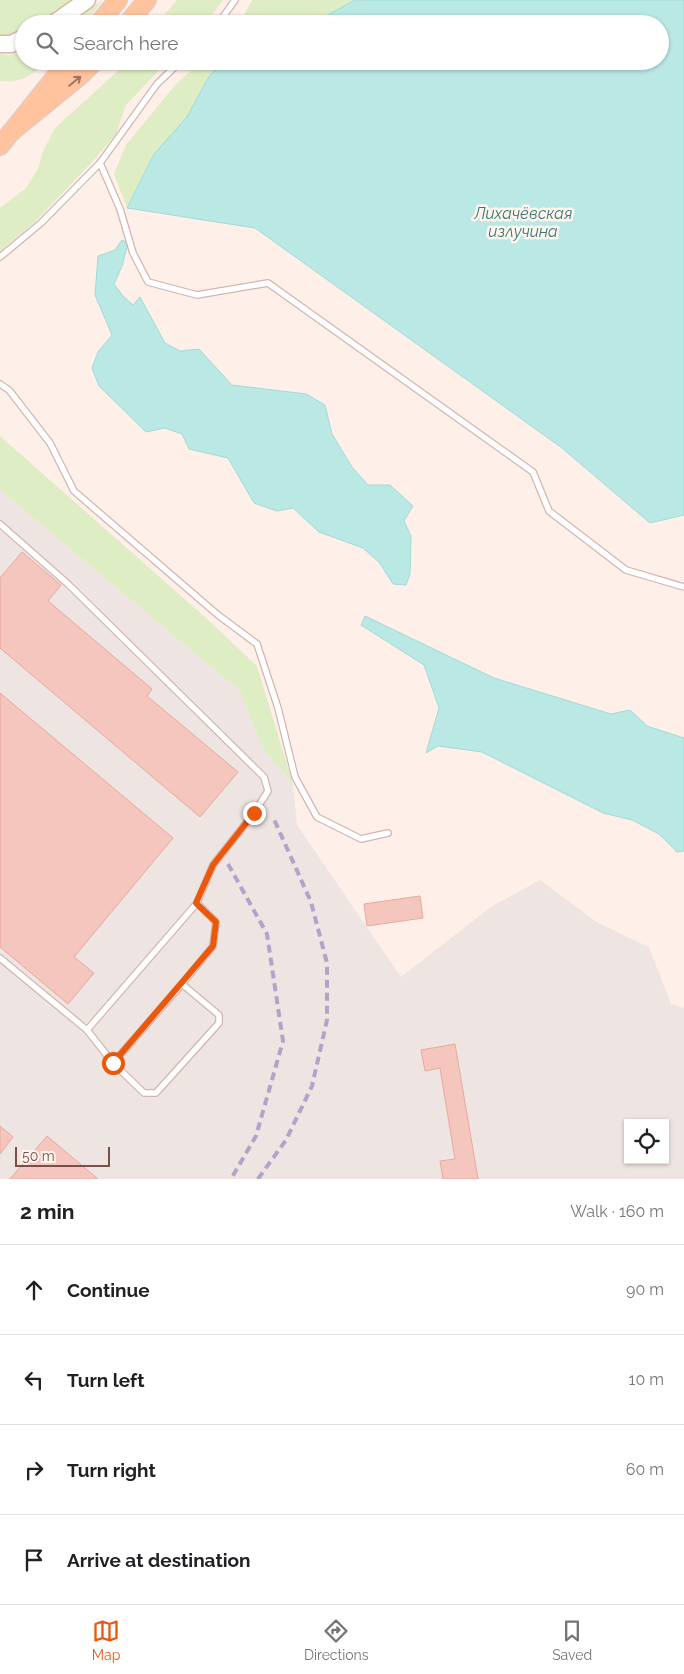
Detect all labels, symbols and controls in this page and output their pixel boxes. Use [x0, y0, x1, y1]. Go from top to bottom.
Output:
search box [15, 15, 669, 70]
icon: search [33, 29, 61, 57]
text: Search here [73, 32, 179, 54]
one-way arrow [68, 75, 81, 86]
water label: Лихачёвская излучина [473, 204, 573, 241]
route end [243, 802, 266, 825]
route start [102, 1052, 125, 1075]
map controls [624, 1119, 669, 1164]
button: locate [624, 1119, 669, 1164]
scale bar [15, 1144, 110, 1167]
text: 50 m [22, 1148, 55, 1164]
text: 2 min [20, 1199, 74, 1224]
text: Walk · 160 m [570, 1202, 664, 1221]
icon: ahead [20, 1276, 48, 1304]
text: Continue [67, 1279, 150, 1301]
text: 90 m [626, 1280, 664, 1299]
icon: left [20, 1366, 48, 1394]
text: Turn left [67, 1369, 144, 1391]
text: 10 m [629, 1370, 664, 1389]
icon: right [20, 1456, 48, 1484]
text: Turn right [67, 1459, 156, 1481]
text: 60 m [626, 1460, 664, 1479]
icon: arrive [20, 1546, 48, 1574]
text: Arrive at destination [67, 1549, 251, 1571]
tab: Map [92, 1617, 120, 1663]
tab: Directions [304, 1617, 369, 1663]
tab: Saved [552, 1617, 592, 1663]

